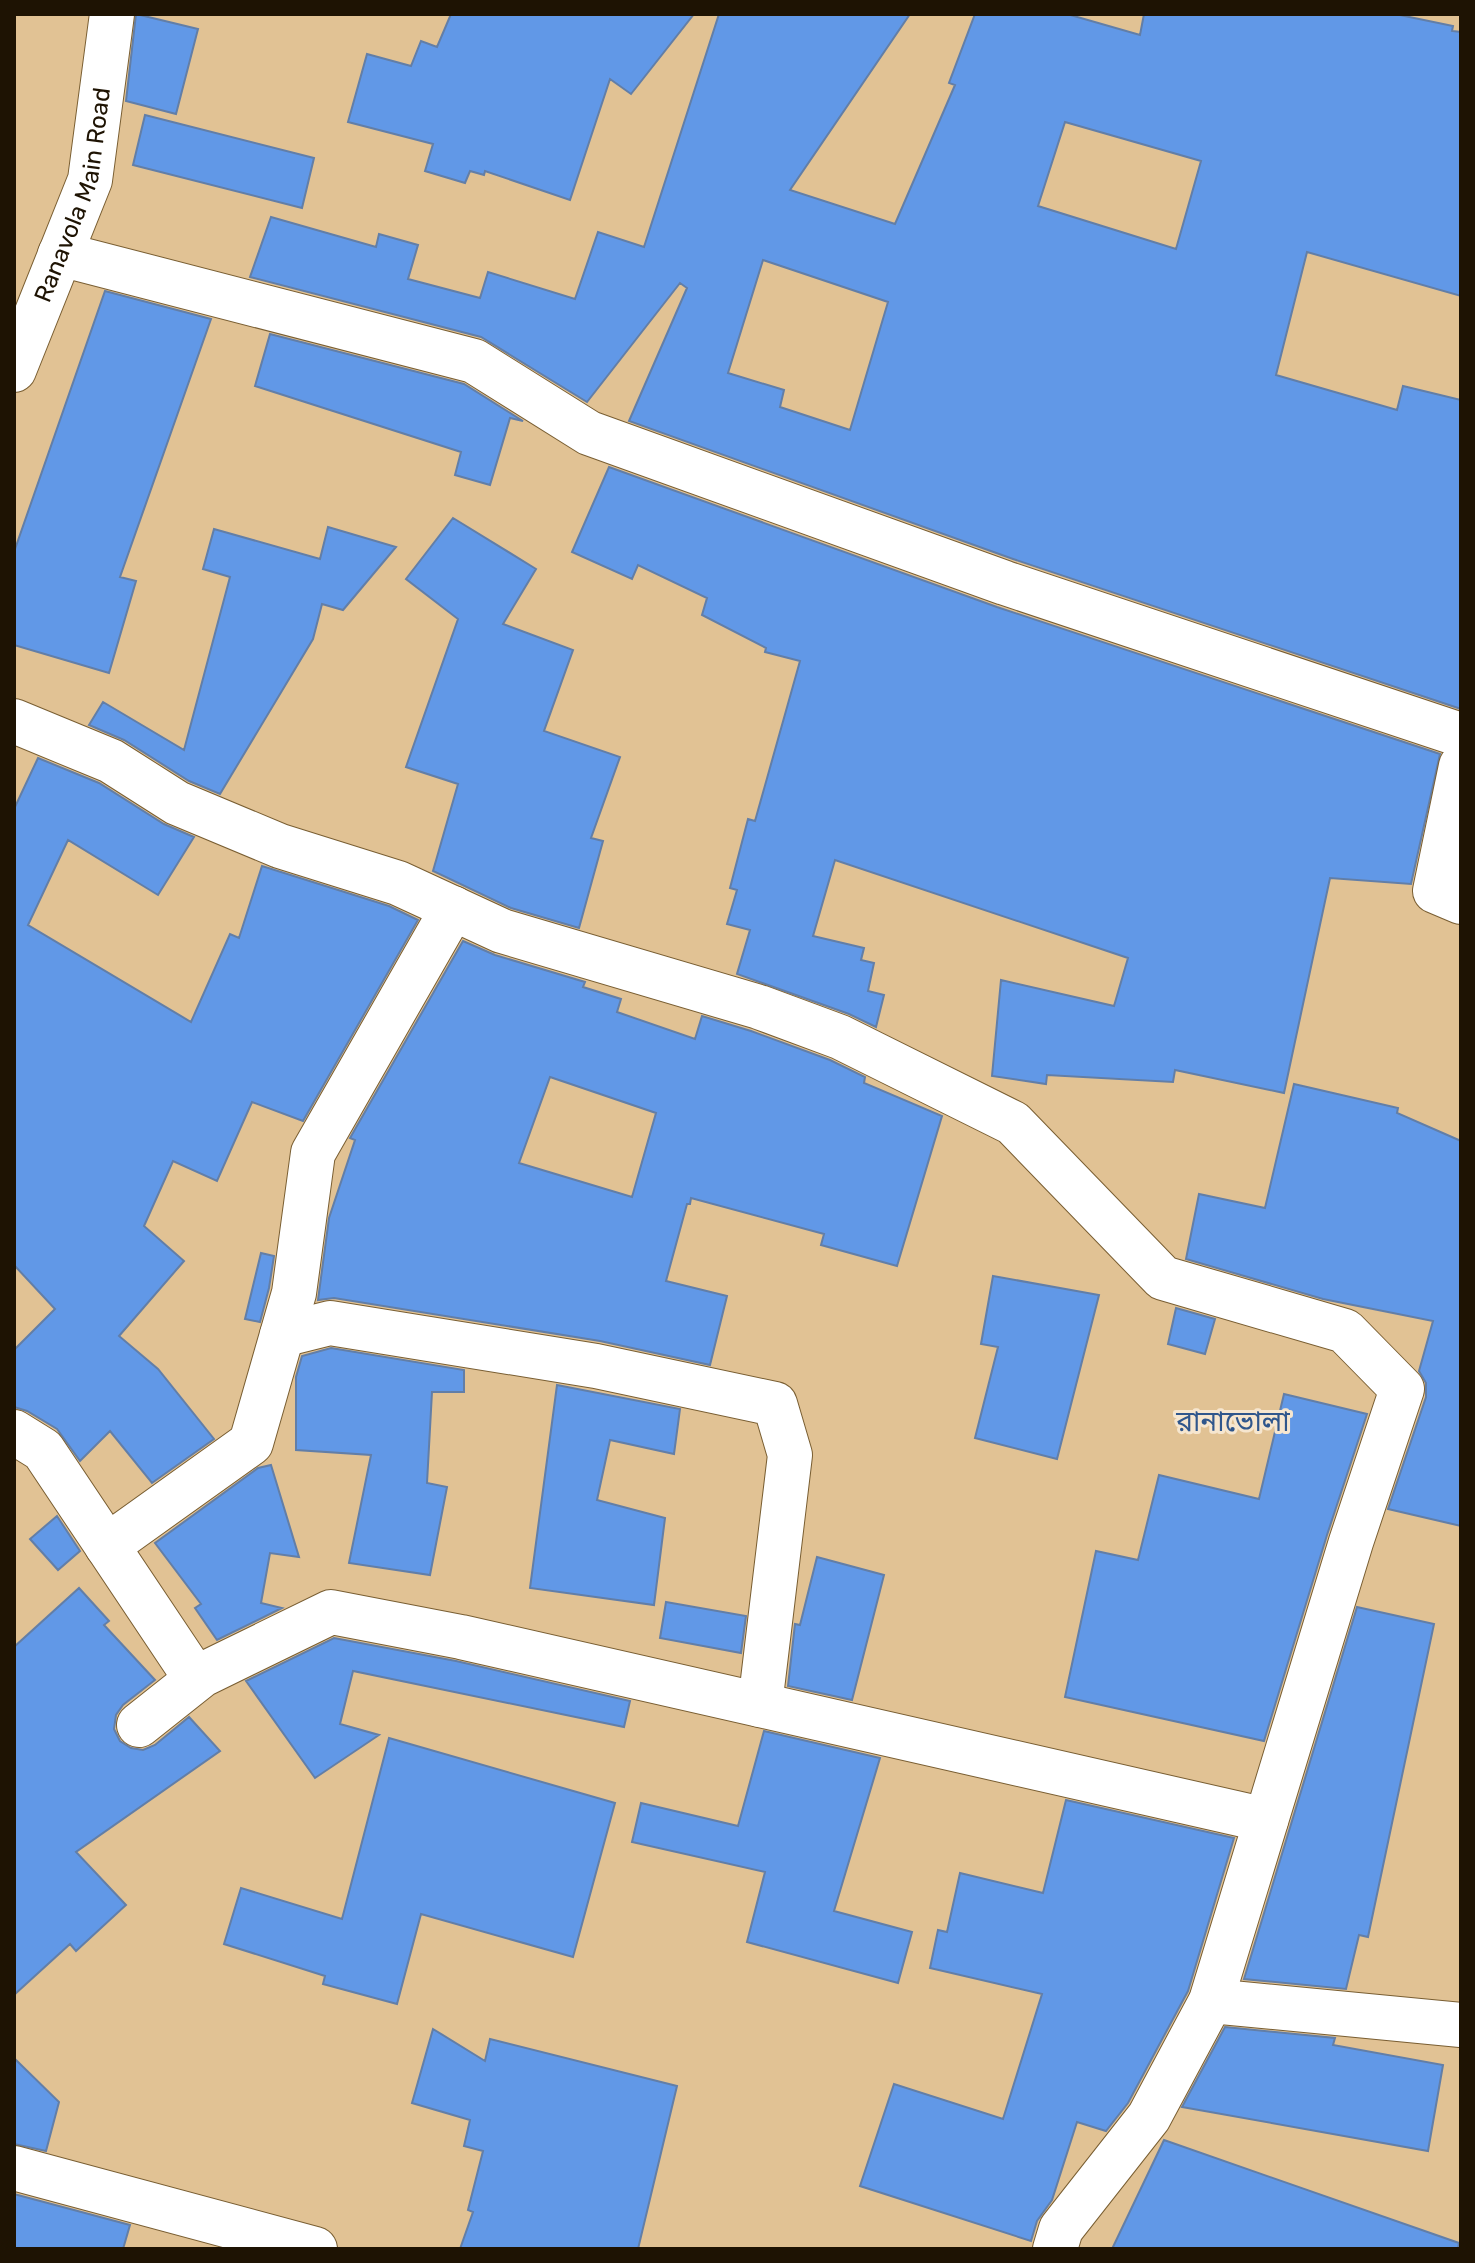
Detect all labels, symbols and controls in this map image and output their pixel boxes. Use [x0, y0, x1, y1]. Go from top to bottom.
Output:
street label: Ranavola Main Road [29, 86, 116, 306]
district label: রানাভোলা [1175, 1405, 1290, 1438]

